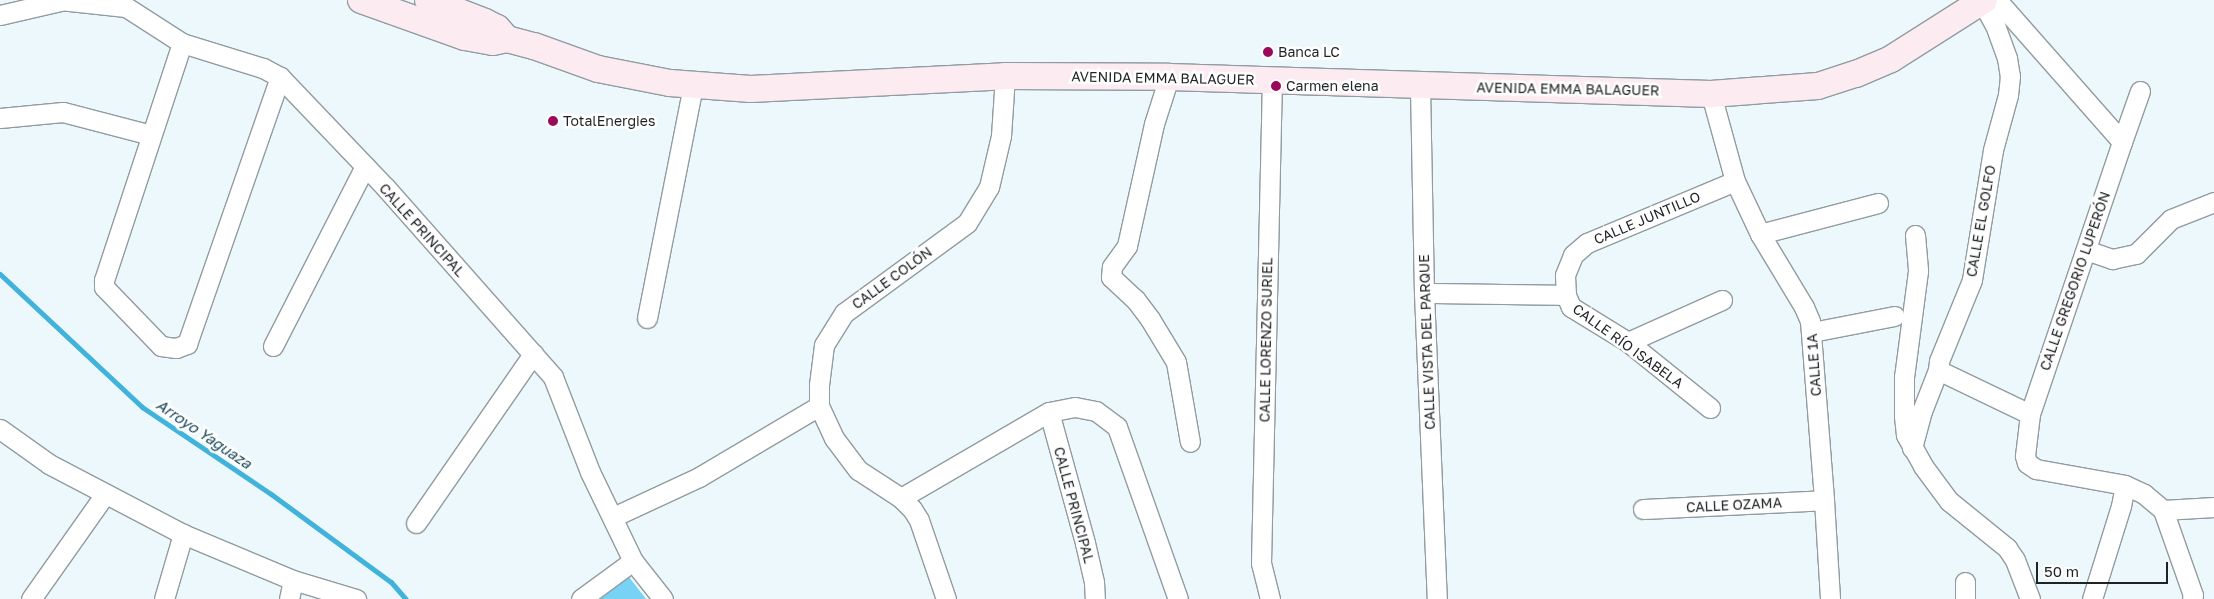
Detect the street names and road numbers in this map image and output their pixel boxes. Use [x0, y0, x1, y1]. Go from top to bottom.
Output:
street label: AVENIDA EMMA BALAGUER [1071, 68, 1255, 88]
street label: AVENIDA EMMA BALAGUER [1476, 79, 1660, 99]
street label: CALLE EL GOLFO [1963, 164, 1999, 278]
street label: CALLE PRINCIPAL [376, 180, 468, 280]
street label: CALLE JUNTILLO [1591, 188, 1703, 248]
street label: CALLE GREGORIO LUPERÓN [2036, 189, 2114, 373]
street label: CALLE COLÓN [849, 243, 935, 313]
street label: CALLE VISTA DEL PARQUE [1416, 254, 1438, 430]
street label: CALLE LORENZO SURIEL [1256, 257, 1276, 423]
street label: CALLE RÍO ISABELA [1569, 300, 1687, 392]
street label: CALLE 1A [1803, 333, 1825, 397]
street label: CALLE PRINCIPAL [1050, 445, 1098, 565]
street label: CALLE OZAMA [1686, 494, 1782, 516]

